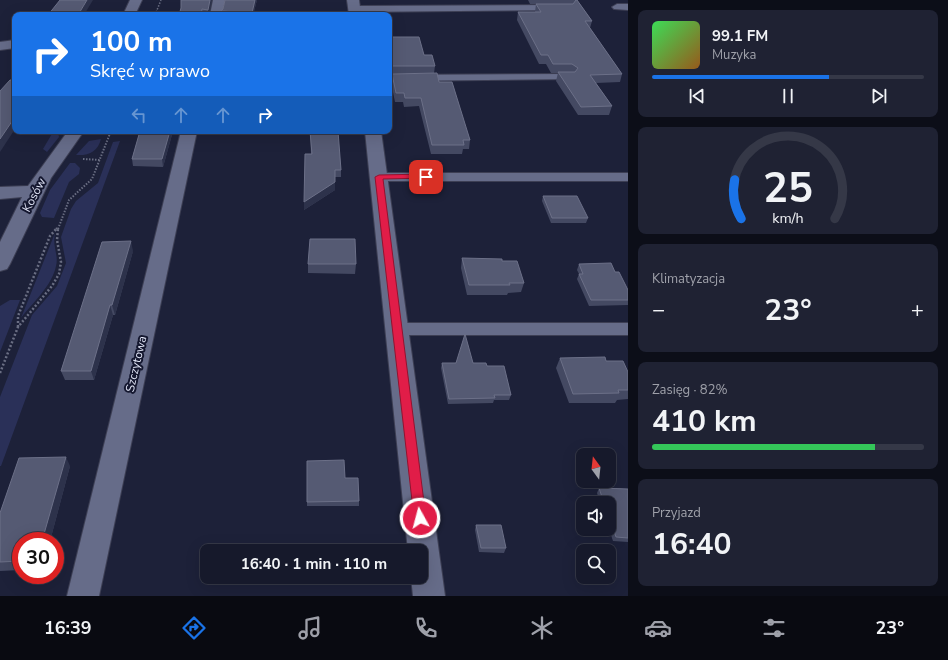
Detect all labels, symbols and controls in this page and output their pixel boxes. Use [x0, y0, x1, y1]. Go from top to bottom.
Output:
text: 100 m [90, 23, 173, 61]
text: 99.1 FM [712, 26, 768, 46]
icon: right [24, 28, 76, 80]
text: Muzyka [712, 46, 756, 64]
text: Skręć w prawo [90, 59, 210, 83]
icon: previous [686, 85, 708, 107]
icon: pause [777, 85, 799, 107]
icon: next [868, 85, 890, 107]
icon: left [128, 104, 150, 126]
icon: ahead [170, 104, 192, 126]
icon: ahead [212, 104, 234, 126]
icon: right [254, 104, 276, 126]
pin [409, 160, 443, 194]
text: 25 [763, 160, 813, 217]
icon: arrive [415, 166, 437, 188]
street label: Kosów [18, 175, 50, 215]
text: km/h [772, 208, 804, 227]
text: Klimatyzacja [652, 270, 725, 288]
text: 23° [764, 290, 812, 331]
text: − [652, 295, 665, 325]
text: + [911, 295, 924, 325]
street label: Szczytowa [122, 334, 150, 394]
text: Zasięg · 82% [652, 381, 728, 399]
text: 410 km [652, 401, 757, 442]
north arrow [576, 448, 616, 488]
map controls [576, 448, 616, 584]
button: sound [576, 496, 616, 536]
position arrow [399, 497, 441, 539]
text: Przyjazd [652, 504, 701, 522]
text: 16:40 [652, 524, 731, 565]
speed limit sign: 30 [12, 532, 64, 584]
button: search [576, 544, 616, 584]
text: 16:40 · 1 min · 110 m [241, 554, 387, 574]
icon: directions [180, 614, 208, 642]
icon: music [296, 614, 324, 642]
icon: phone [412, 614, 440, 642]
icon: climate [528, 614, 556, 642]
icon: car [644, 614, 672, 642]
icon: filters [760, 614, 788, 642]
text: 16:39 [44, 616, 92, 640]
text: 23° [876, 616, 904, 640]

